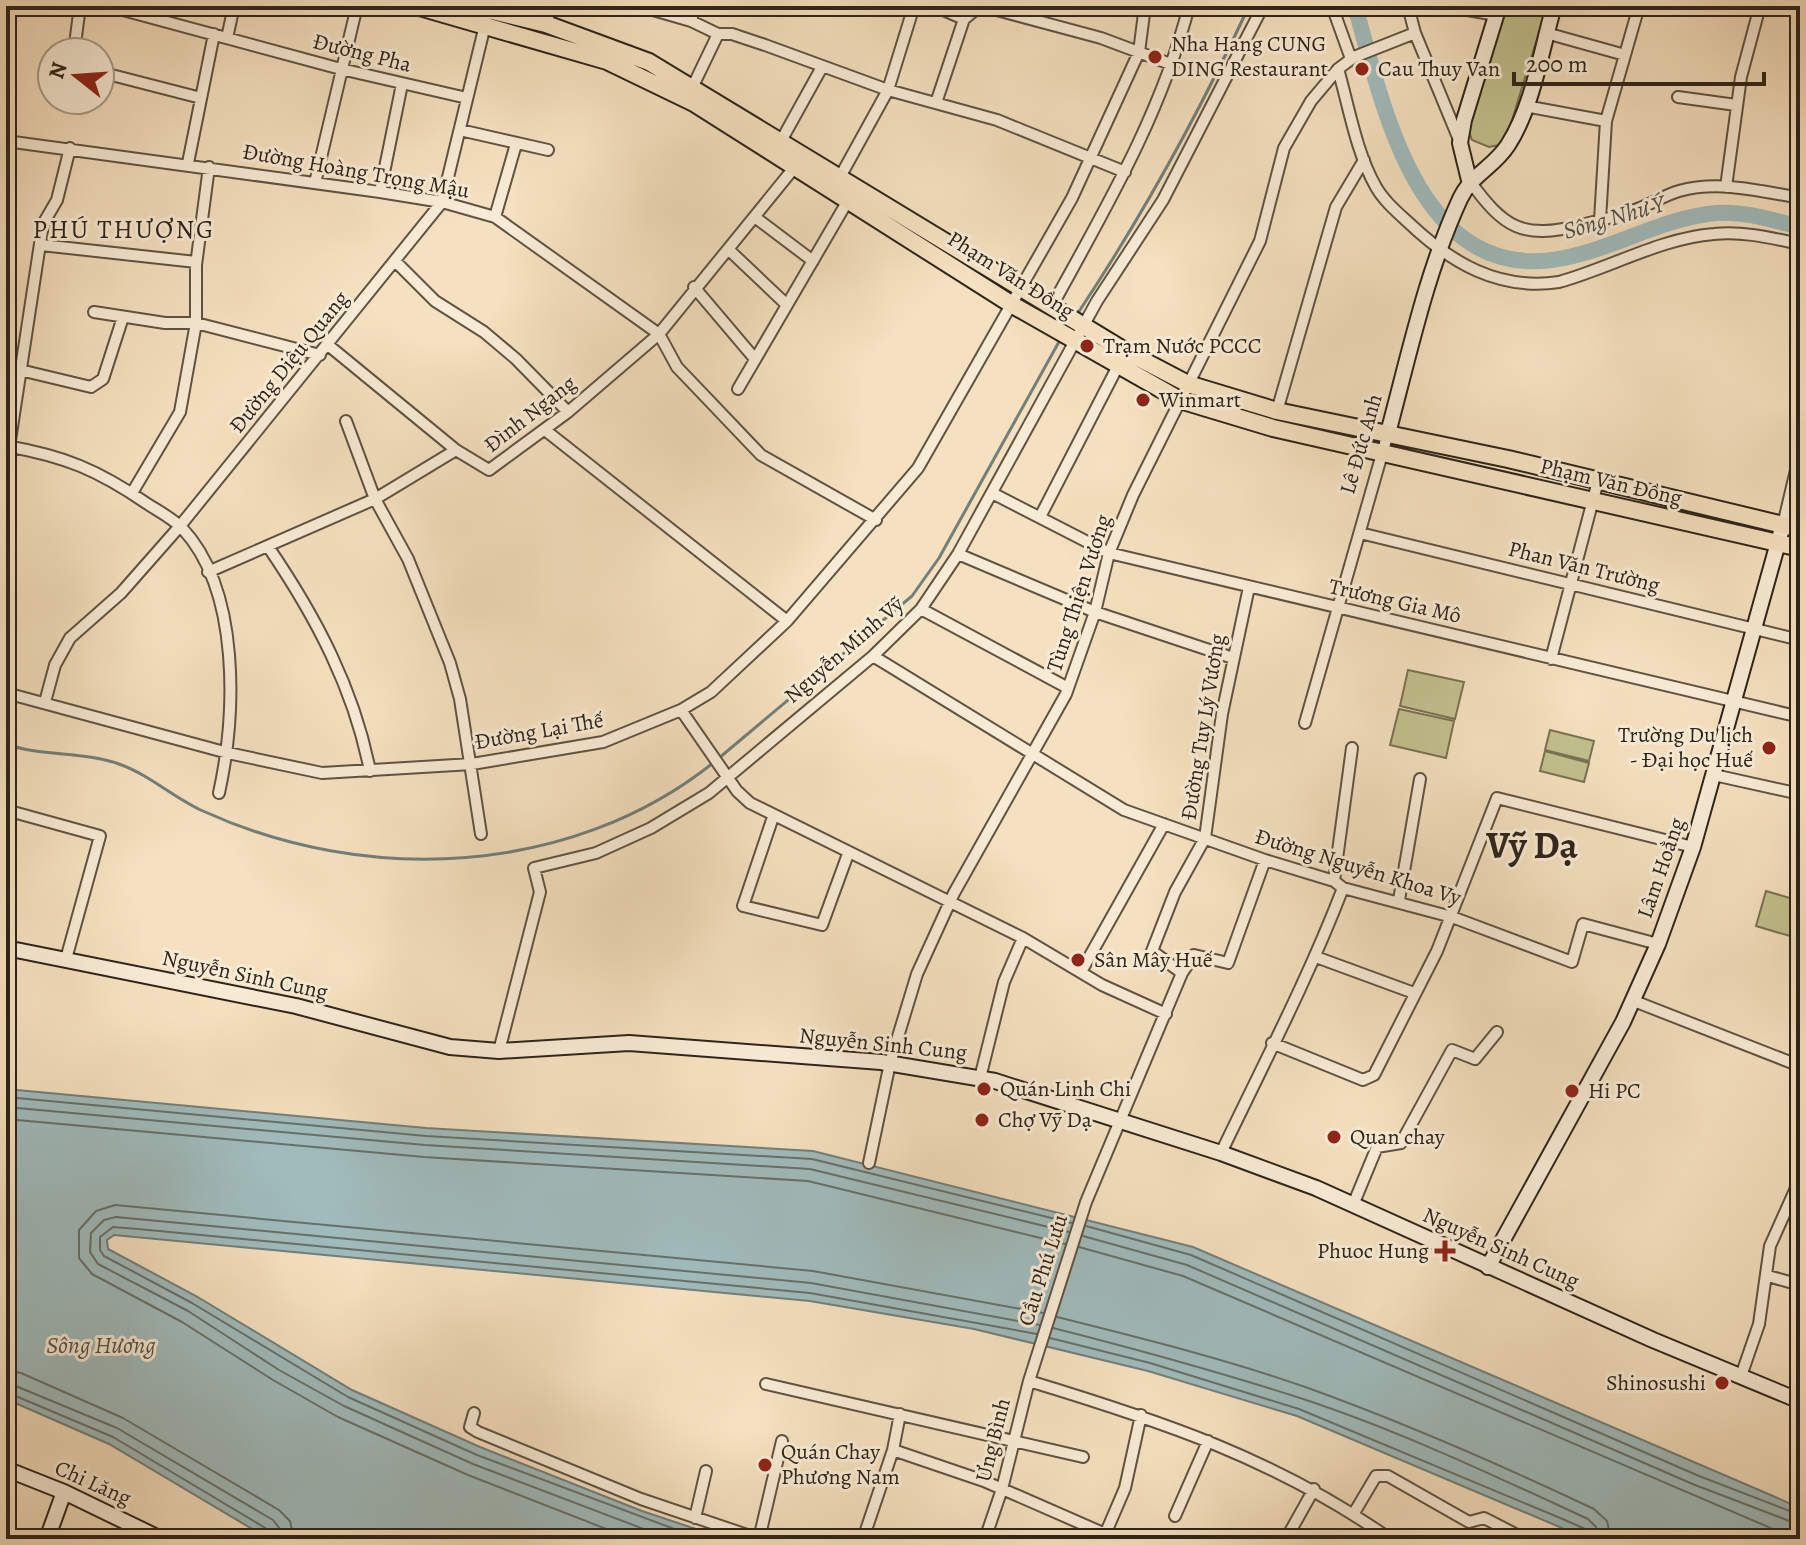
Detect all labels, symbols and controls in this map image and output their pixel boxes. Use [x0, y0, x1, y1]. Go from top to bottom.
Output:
street label: Đường Pha [309, 26, 415, 80]
place label: Nha Hang CUNG DING Restaurant [1171, 29, 1328, 84]
north arrow [36, 36, 116, 116]
scale bar [1514, 36, 1764, 86]
marker: Nha Hang CUNG DING Restaurant [1146, 48, 1164, 66]
text: 200 m [1526, 48, 1588, 80]
place label: Cau Thuy Van [1378, 54, 1500, 84]
text: N [41, 58, 75, 82]
marker: Cau Thuy Van [1353, 60, 1371, 78]
street label: Đường Hoàng Trọng Mậu [240, 136, 472, 206]
water label: Sông Như Ý [1559, 187, 1671, 247]
district label: PHÚ THƯỢNG [33, 212, 215, 247]
street label: Phạm Văn Đồng [942, 224, 1080, 326]
street label: Đường Diệu Quang [222, 285, 356, 439]
place label: Trạm Nước PCCC [1103, 331, 1261, 361]
marker: Trạm Nước PCCC [1078, 337, 1096, 355]
street label: Đình Ngang [478, 368, 582, 460]
place label: Winmart [1158, 385, 1241, 415]
street label: Lê Đức Anh [1332, 390, 1390, 498]
marker: Winmart [1134, 391, 1152, 409]
street label: Phạm Văn Đồng [1537, 451, 1685, 513]
street label: Tùng Thiện Vương [1039, 510, 1119, 676]
street label: Phan Văn Trường [1505, 534, 1663, 600]
street label: Trương Gia Mô [1326, 571, 1464, 631]
street label: Nguyễn Minh Vỹ [778, 590, 910, 710]
street label: Đường Tuy Lý Vương [1173, 632, 1233, 822]
street label: Đường Lại Thế [472, 705, 606, 757]
place label: Trường Du lịch - Đại học Huế [1618, 720, 1753, 775]
marker: Trường Du lịch - Đại học Huế [1760, 739, 1778, 757]
street label: Lâm Hoằng [1630, 814, 1692, 922]
district label: Vỹ Dạ [1485, 819, 1579, 871]
street label: Đường Nguyễn Khoa Vy [1251, 821, 1465, 913]
street label: Nguyễn Sinh Cung [159, 943, 331, 1007]
place label: Sân Mây Huế [1094, 945, 1213, 975]
marker: Sân Mây Huế [1069, 951, 1087, 969]
street label: Nguyễn Sinh Cung [798, 1020, 968, 1068]
place label: Quán Linh Chi [1000, 1074, 1131, 1104]
place label: Hi PC [1588, 1076, 1641, 1106]
marker: Quán Linh Chi [975, 1080, 993, 1098]
marker: Hi PC [1563, 1082, 1581, 1100]
place label: Chợ Vỹ Dạ [998, 1105, 1093, 1135]
marker: Chợ Vỹ Dạ [973, 1111, 991, 1129]
place label: Quan chay [1350, 1122, 1445, 1152]
marker: Quan chay [1325, 1128, 1343, 1146]
street label: Nguyễn Sinh Cung [1418, 1200, 1584, 1296]
street label: Cầu Phú Lưu [1011, 1210, 1075, 1330]
place label: Phuoc Hung [1317, 1236, 1429, 1266]
marker: Phuoc Hung [1436, 1242, 1454, 1260]
water label: Sông Hương [46, 1329, 156, 1361]
place label: Shinosushi [1606, 1368, 1706, 1398]
marker: Shinosushi [1713, 1374, 1731, 1392]
street label: Ưng Bình [968, 1395, 1018, 1485]
place label: Quán Chay Phương Nam [781, 1437, 900, 1492]
street label: Chi Lăng [50, 1453, 136, 1513]
marker: Quán Chay Phương Nam [756, 1456, 774, 1474]

